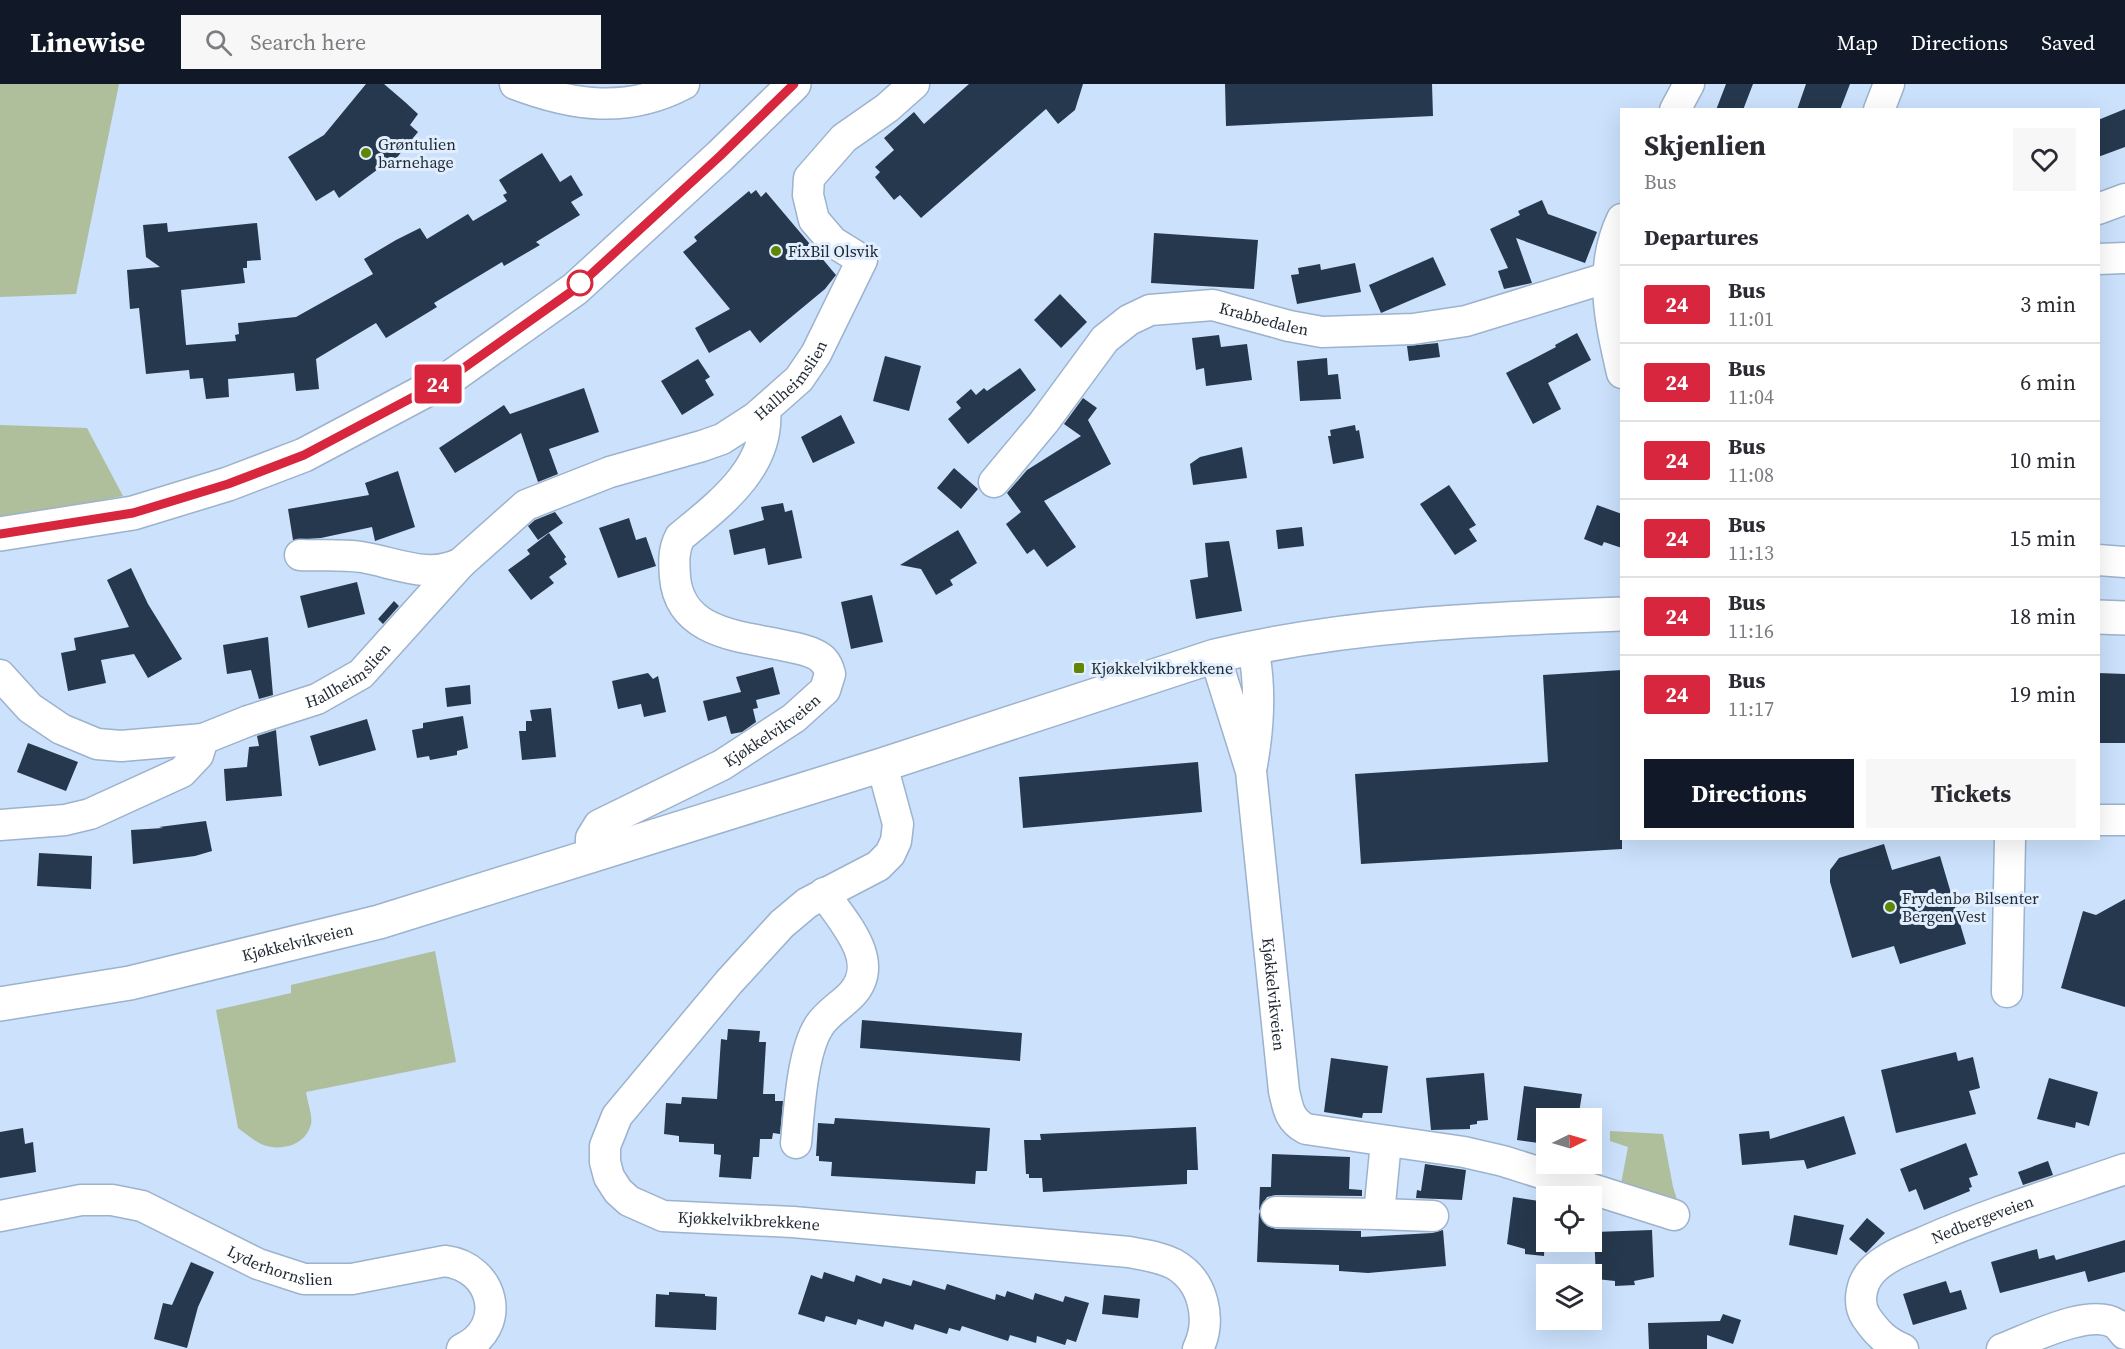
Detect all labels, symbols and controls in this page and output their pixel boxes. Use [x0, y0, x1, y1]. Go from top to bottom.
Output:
search box [181, 15, 601, 69]
text: Linewise [30, 23, 145, 61]
icon: search [202, 26, 235, 59]
text: Search here [250, 27, 366, 57]
text: Map [1837, 28, 1878, 57]
text: Directions [1911, 28, 2008, 57]
text: Saved [2041, 28, 2095, 57]
text: Skjenlien [1644, 126, 1766, 164]
button: heart [2013, 128, 2076, 191]
place label: Grøntulien barnehage [378, 133, 456, 173]
marker: Grøntulien barnehage [359, 146, 373, 160]
text: Bus [1644, 168, 1677, 196]
text: Departures [1644, 222, 1758, 252]
place label: FixBil Olsvik [788, 240, 878, 262]
marker: FixBil Olsvik [769, 244, 783, 258]
unlabelled marker [567, 270, 593, 296]
text: Bus [1728, 275, 1765, 305]
text: 3 min [2020, 289, 2076, 319]
text: 24 [1666, 290, 1688, 319]
street label: Krabbedalen [1217, 296, 1311, 340]
text: 11:01 [1728, 305, 1774, 333]
street label: Hallheimslien [749, 336, 832, 425]
text: Bus [1728, 353, 1765, 383]
line badge: 24 [411, 364, 465, 404]
text: 6 min [2020, 367, 2076, 397]
text: 24 [1666, 368, 1688, 397]
text: 24 [427, 370, 449, 399]
text: 11:04 [1728, 383, 1774, 411]
text: Bus [1728, 431, 1765, 461]
text: 10 min [2009, 445, 2076, 475]
text: 24 [1666, 446, 1688, 475]
text: 11:08 [1728, 461, 1774, 489]
text: Bus [1728, 509, 1765, 539]
text: 15 min [2009, 523, 2076, 553]
text: 24 [1666, 524, 1688, 553]
text: 11:13 [1728, 539, 1774, 567]
text: Bus [1728, 587, 1765, 617]
text: 18 min [2009, 601, 2076, 631]
text: 24 [1666, 602, 1688, 631]
text: 11:16 [1728, 617, 1774, 645]
street label: Hallheimslien [302, 638, 395, 713]
place label: Kjøkkelvikbrekkene [1091, 657, 1233, 679]
marker: Kjøkkelvikbrekkene [1072, 661, 1086, 675]
text: Bus [1728, 665, 1765, 695]
text: 19 min [2009, 679, 2076, 709]
text: 24 [1666, 680, 1688, 709]
street label: Kjøkkelvikveien [719, 688, 825, 772]
text: 11:17 [1728, 695, 1774, 723]
button: Directions [1644, 759, 1854, 828]
button: Tickets [1866, 759, 2076, 828]
place label: Frydenbø Bilsenter Bergen Vest [1902, 887, 2039, 927]
marker: Frydenbø Bilsenter Bergen Vest [1883, 900, 1897, 914]
street label: Kjøkkelvikveien [239, 918, 356, 966]
street label: Kjøkkelvikveien [1257, 937, 1291, 1052]
north arrow [1536, 1108, 1602, 1174]
map controls [1536, 1108, 1602, 1330]
button: locate [1536, 1186, 1602, 1252]
street label: Nedbergeveien [1928, 1190, 2037, 1249]
street label: Kjøkkelvikbrekkene [677, 1206, 821, 1235]
street label: Lyderhornslien [224, 1239, 333, 1290]
button: layers [1536, 1264, 1602, 1330]

